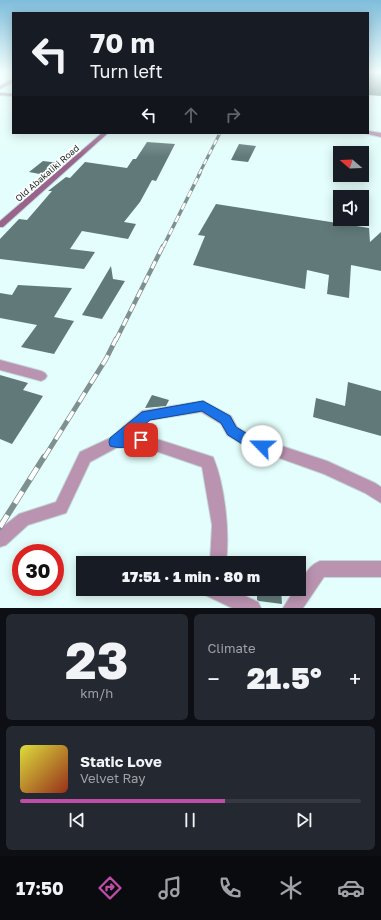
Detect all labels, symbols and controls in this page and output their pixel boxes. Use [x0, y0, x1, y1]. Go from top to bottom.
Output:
text: 70 m [90, 26, 155, 59]
icon: left [24, 28, 76, 80]
text: Turn left [90, 60, 163, 82]
icon: left [138, 104, 160, 126]
icon: ahead [180, 104, 202, 126]
icon: right [222, 104, 244, 126]
street label: Old Abakaliki Road [13, 142, 81, 204]
north arrow [333, 146, 369, 182]
map controls [333, 146, 369, 226]
button: sound [333, 190, 369, 226]
pin [124, 423, 158, 457]
position arrow [241, 425, 283, 467]
icon: arrive [130, 429, 152, 451]
speed limit sign: 30 [12, 544, 64, 596]
text: 17:51 · 1 min · 80 m [122, 567, 260, 585]
text: 23 [65, 628, 128, 690]
text: Climate [208, 640, 255, 656]
text: 21.5° [247, 660, 322, 696]
text: − [208, 665, 220, 692]
text: + [349, 665, 361, 692]
text: km/h [80, 685, 113, 701]
text: Static Love [80, 752, 162, 770]
text: Velvet Ray [80, 770, 145, 786]
icon: previous [66, 809, 88, 831]
icon: pause [179, 809, 201, 831]
icon: next [293, 809, 315, 831]
icon: directions [96, 874, 124, 902]
icon: music [156, 874, 184, 902]
icon: phone [216, 874, 244, 902]
icon: climate [277, 874, 305, 902]
icon: car [337, 874, 365, 902]
text: 17:50 [16, 877, 64, 899]

